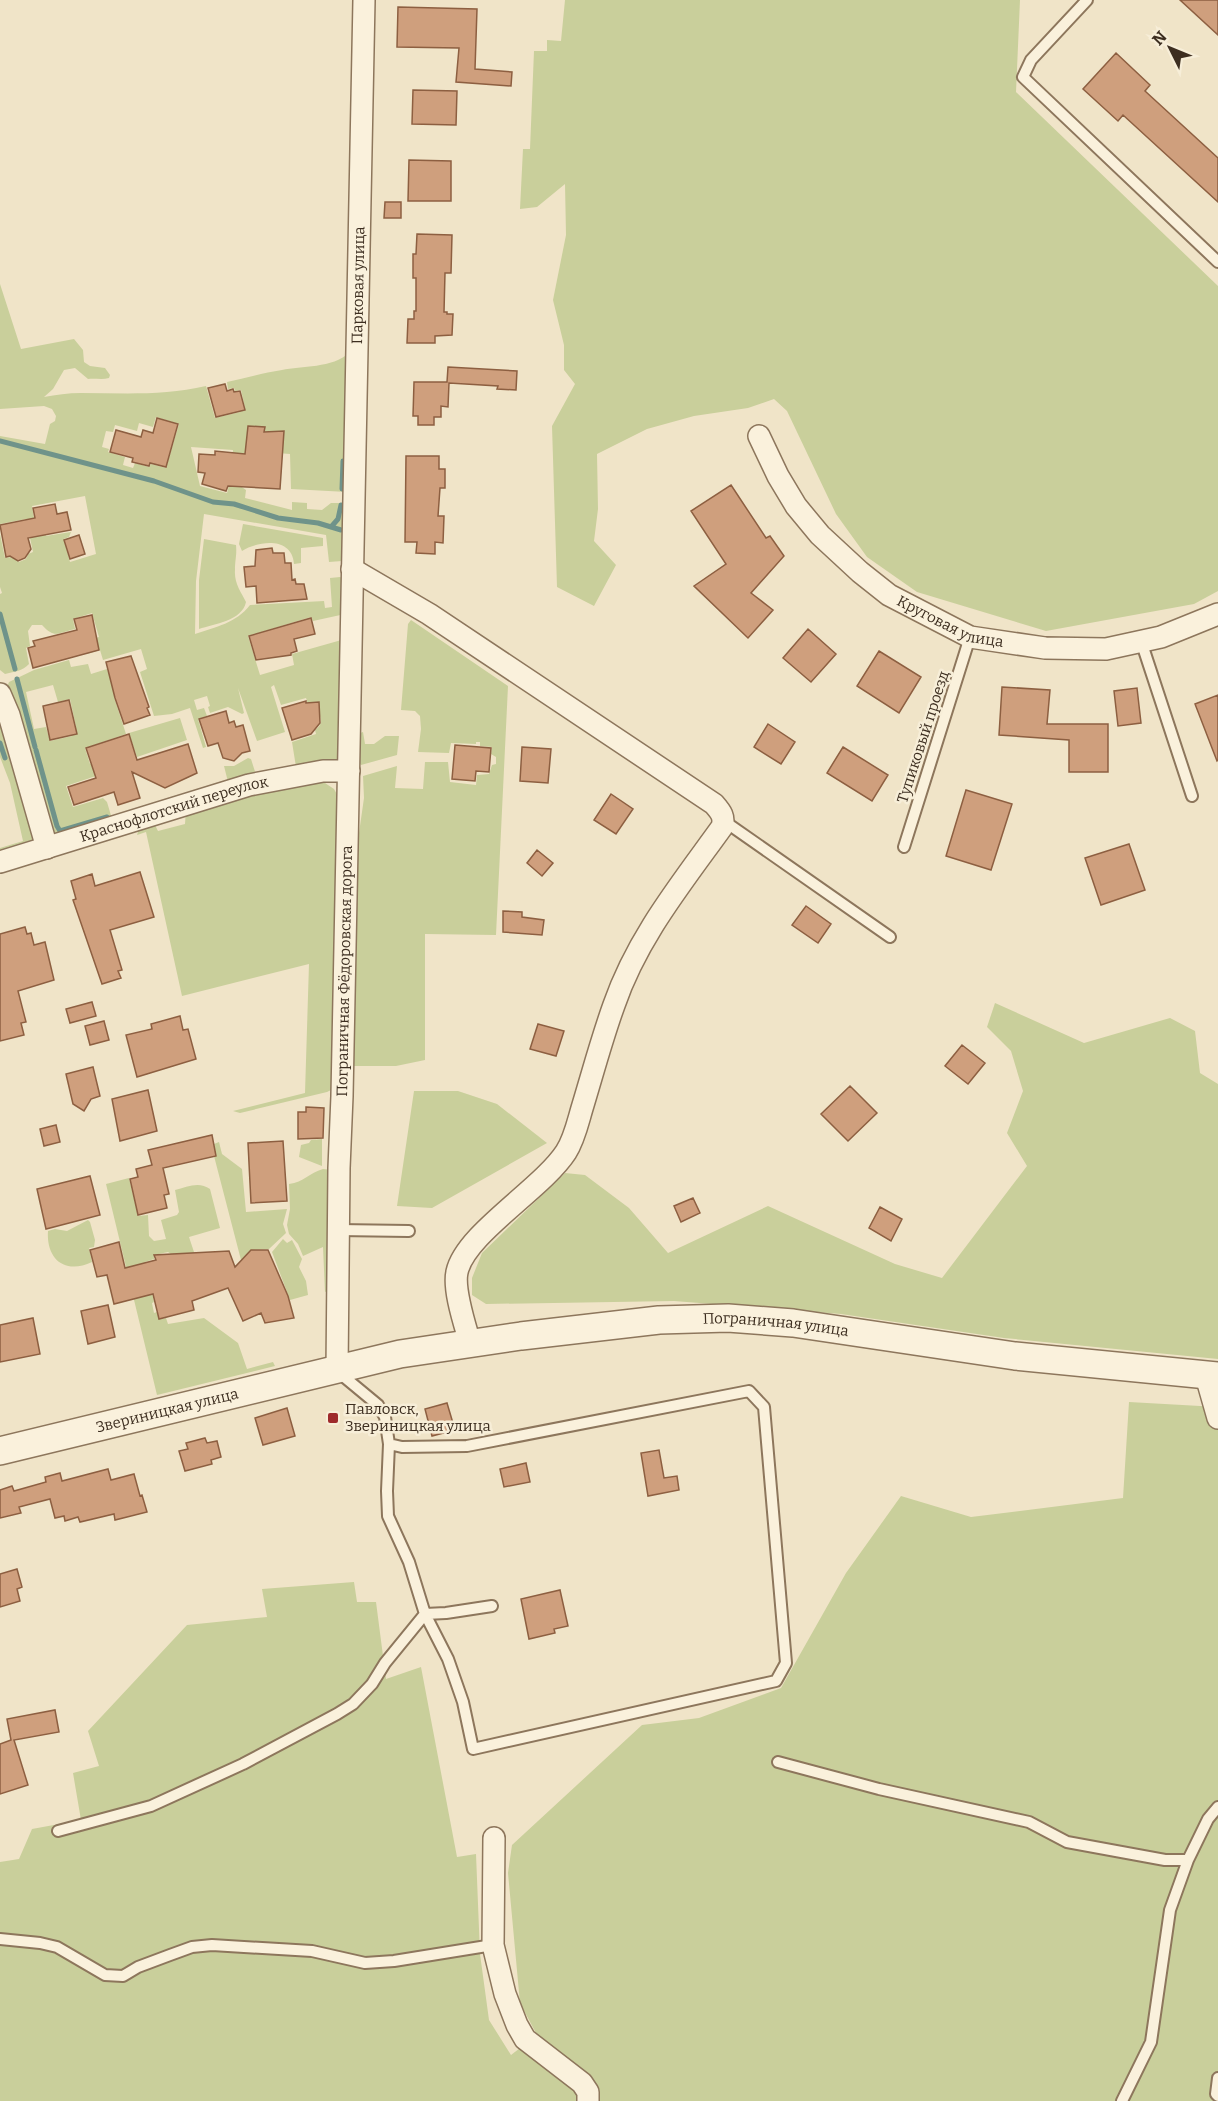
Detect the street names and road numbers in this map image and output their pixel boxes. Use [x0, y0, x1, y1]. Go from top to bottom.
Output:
street label: Парковая улица [348, 226, 368, 344]
street label: Круговая улица [894, 592, 1005, 651]
street label: Тупиковый проезд [893, 669, 953, 805]
street label: Краснофлотский переулок [78, 773, 270, 846]
street label: Пограничная Фёдоровская дорога [333, 845, 356, 1097]
street label: Пограничная улица [703, 1309, 850, 1340]
street label: Звериницкая улица [94, 1385, 240, 1436]

